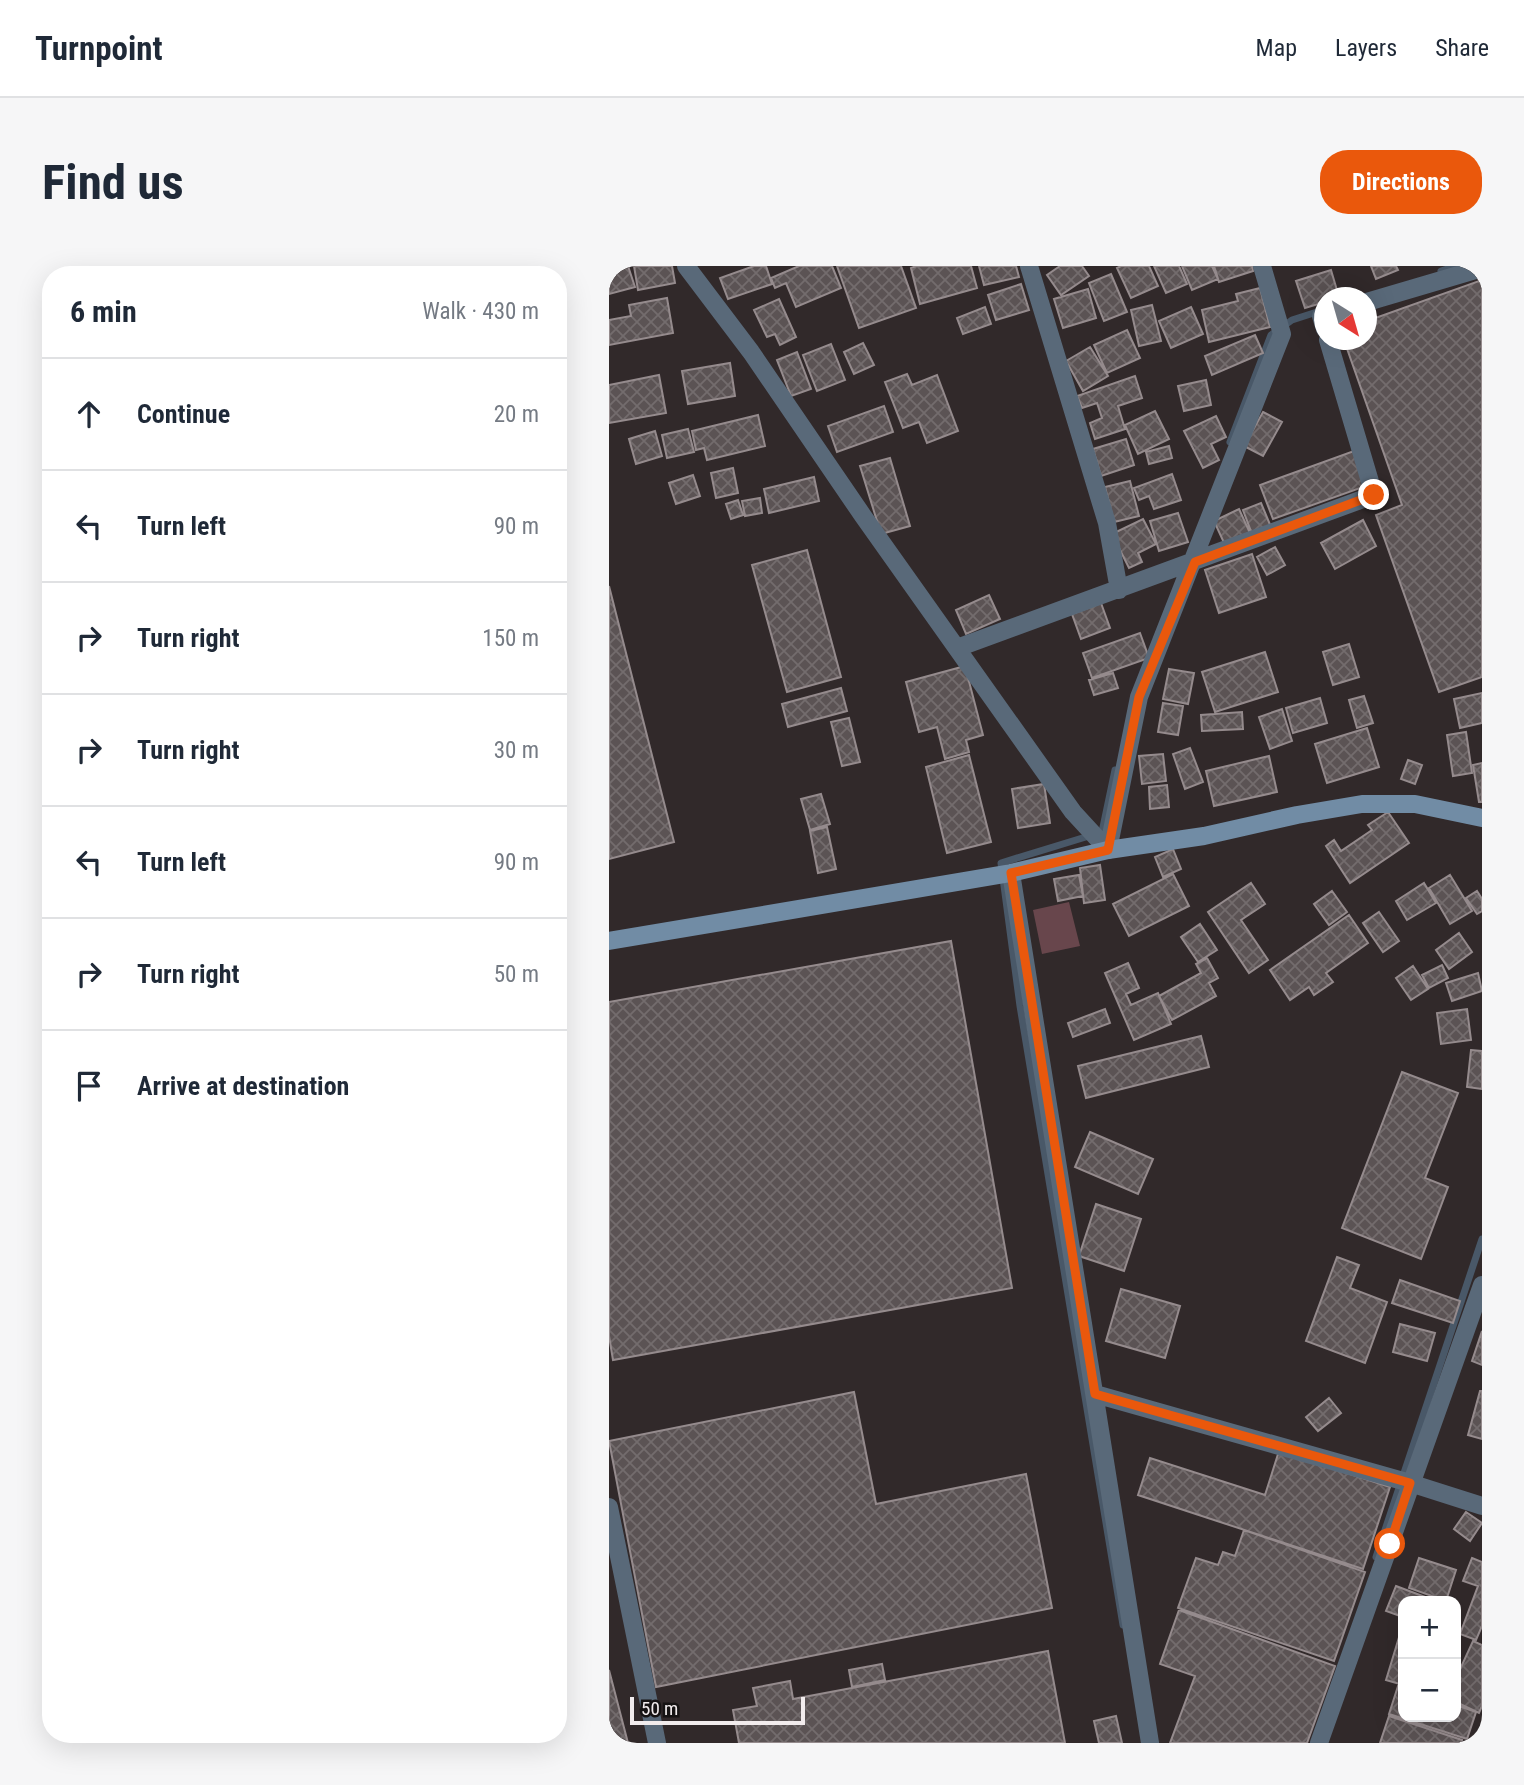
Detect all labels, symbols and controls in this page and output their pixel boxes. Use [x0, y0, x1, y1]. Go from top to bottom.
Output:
text: Turnpoint [35, 29, 163, 68]
text: Map [1256, 34, 1297, 62]
text: Layers [1335, 34, 1397, 62]
text: Share [1435, 34, 1489, 62]
button: Directions [1320, 150, 1482, 214]
text: Find us [42, 154, 184, 211]
north arrow [1314, 287, 1377, 350]
text: 6 min [70, 294, 137, 329]
text: Walk · 430 m [422, 298, 539, 325]
icon: ahead [70, 395, 108, 433]
text: Continue [137, 399, 230, 429]
text: 20 m [494, 401, 539, 428]
route end [1358, 479, 1389, 510]
icon: left [70, 507, 108, 545]
text: Turn left [137, 511, 226, 541]
text: 90 m [494, 513, 539, 540]
icon: right [70, 619, 108, 657]
text: Turn right [137, 623, 239, 653]
text: 150 m [482, 625, 539, 652]
icon: right [70, 731, 108, 769]
text: Turn right [137, 735, 239, 765]
text: 30 m [494, 737, 539, 764]
icon: left [70, 843, 108, 881]
text: Turn left [137, 847, 226, 877]
text: 90 m [494, 849, 539, 876]
icon: right [70, 955, 108, 993]
text: Turn right [137, 959, 239, 989]
text: 50 m [494, 961, 539, 988]
icon: arrive [70, 1067, 108, 1105]
text: Arrive at destination [137, 1071, 349, 1101]
route start [1374, 1528, 1405, 1559]
map controls [1398, 1596, 1461, 1722]
button: + [1398, 1596, 1461, 1659]
button: − [1398, 1659, 1461, 1722]
scale bar [630, 1694, 805, 1726]
text: 50 m [641, 1697, 678, 1720]

